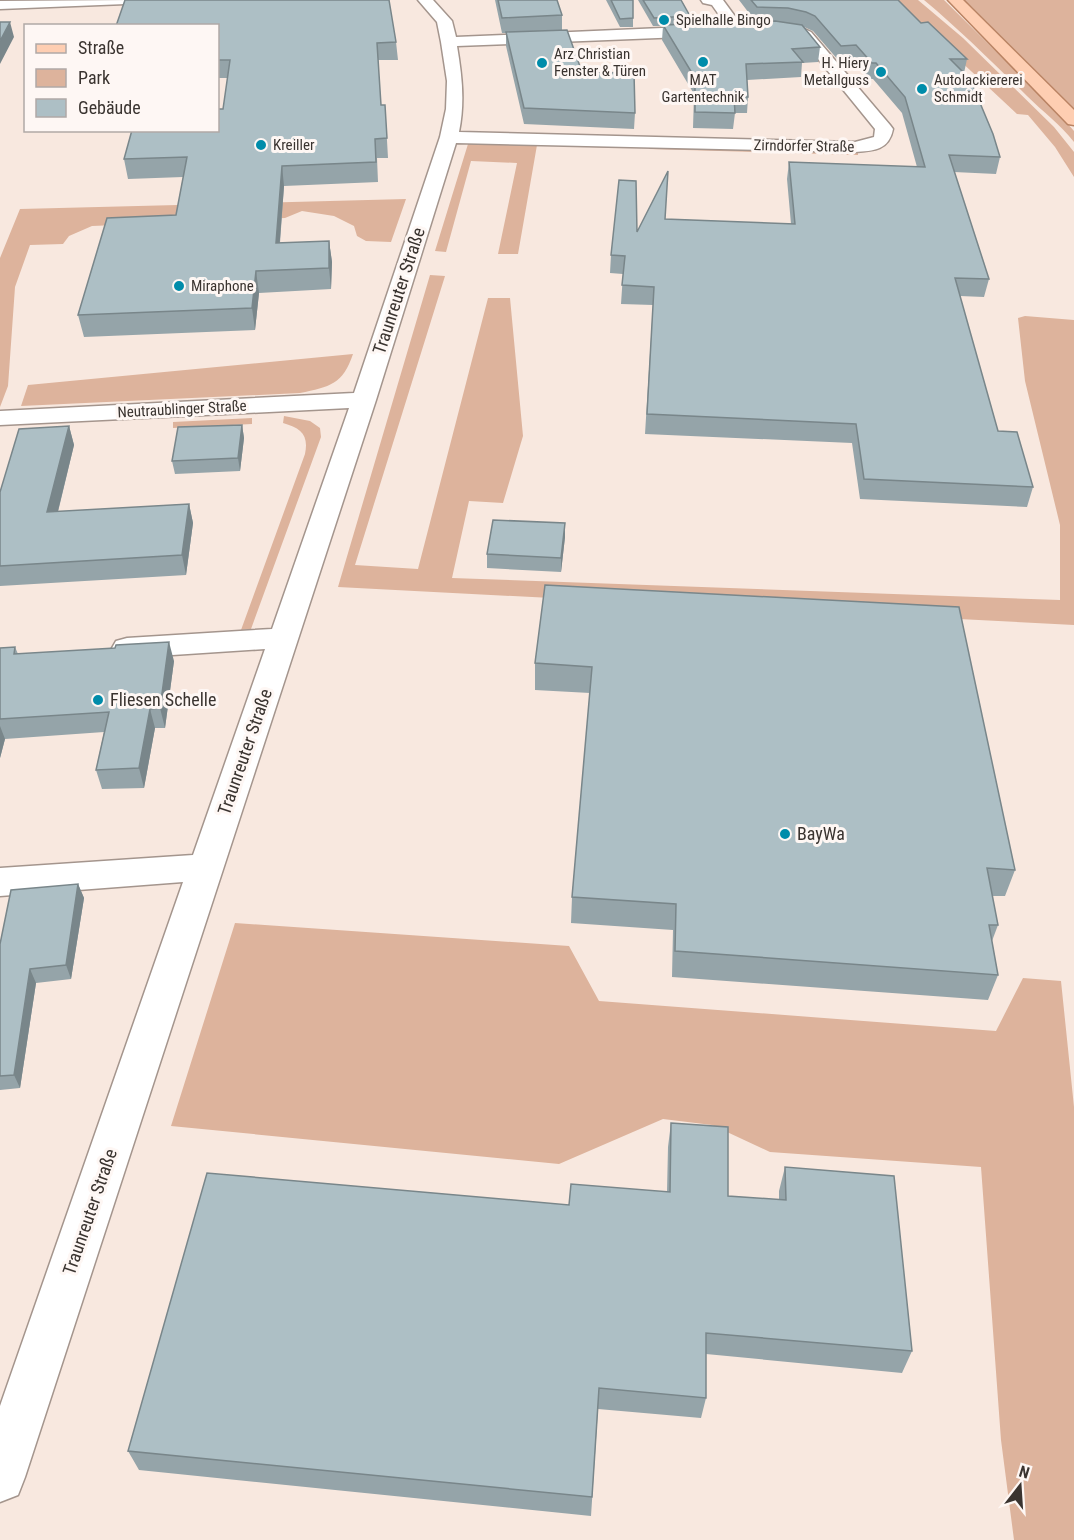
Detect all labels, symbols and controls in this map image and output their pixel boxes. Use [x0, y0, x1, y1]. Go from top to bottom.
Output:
place label: Spielhalle Bingo [676, 11, 771, 29]
marker: Spielhalle Bingo [657, 13, 671, 27]
legend [24, 24, 219, 132]
text: Straße [78, 37, 124, 58]
place label: Arz Christian Fenster & Türen [554, 45, 646, 80]
place label: H. Hiery Metallguss [804, 54, 869, 89]
marker: MAT Gartentechnik [696, 55, 710, 69]
marker: Arz Christian Fenster & Türen [535, 56, 549, 70]
marker: H. Hiery Metallguss [874, 65, 888, 79]
text: Park [78, 67, 110, 88]
place label: MAT Gartentechnik [662, 71, 745, 106]
place label: Autolackiererei Schmidt [934, 71, 1023, 106]
marker: Autolackiererei Schmidt [915, 82, 929, 96]
text: Gebäude [78, 97, 141, 118]
place label: Kreiller [273, 136, 315, 154]
street label: Zirndorfer Straße [753, 136, 855, 156]
marker: Kreiller [254, 138, 268, 152]
street label: Traunreuter Straße [368, 225, 429, 357]
place label: Miraphone [191, 277, 254, 295]
marker: Miraphone [172, 279, 186, 293]
street label: Neutraublinger Straße [117, 397, 247, 421]
street label: Traunreuter Straße [213, 686, 276, 818]
place label: Fliesen Schelle [110, 689, 216, 710]
marker: Fliesen Schelle [91, 693, 105, 707]
place label: BayWa [797, 823, 845, 844]
marker: BayWa [778, 827, 792, 841]
street label: Traunreuter Straße [58, 1146, 121, 1278]
north arrow [990, 1456, 1050, 1516]
text: N [1017, 1462, 1032, 1483]

